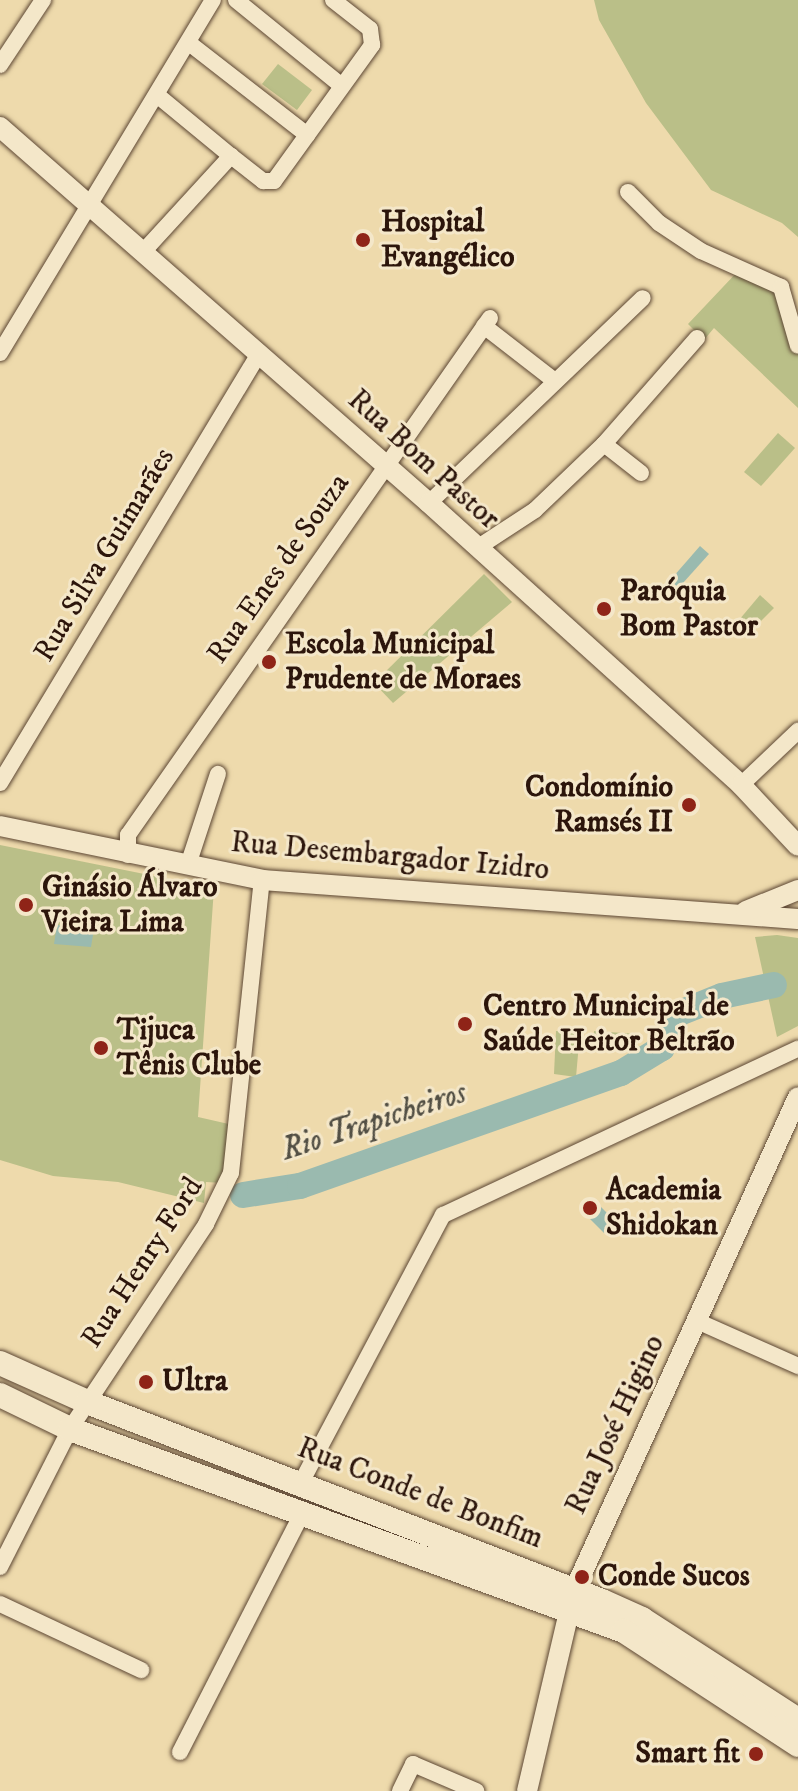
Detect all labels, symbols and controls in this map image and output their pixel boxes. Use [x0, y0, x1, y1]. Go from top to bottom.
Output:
place label: Hospital Evangélico [381, 205, 515, 276]
marker: Hospital Evangélico [352, 229, 374, 251]
street label: Rua Bom Pastor [340, 383, 506, 537]
street label: Rua Silva Guimarães [27, 442, 183, 668]
street label: Rua Enes de Souza [200, 467, 358, 671]
place label: Paróquia Bom Pastor [620, 574, 758, 644]
marker: Paróquia Bom Pastor [595, 600, 613, 618]
place label: Escola Municipal Prudente de Moraes [285, 627, 521, 698]
marker: Escola Municipal Prudente de Moraes [260, 653, 278, 671]
place label: Condomínio Ramsés II [525, 770, 673, 840]
marker: Condomínio Ramsés II [680, 796, 698, 814]
street label: Rua Desembargador Izidro [229, 825, 551, 889]
place label: Ginásio Álvaro Vieira Lima [42, 870, 217, 940]
marker: Ginásio Álvaro Vieira Lima [17, 896, 35, 914]
place label: Centro Municipal de Saúde Heitor Beltrão [483, 989, 735, 1060]
place label: Tijuca Tênis Clube [117, 1013, 261, 1084]
marker: Centro Municipal de Saúde Heitor Beltrão [454, 1013, 476, 1035]
marker: Tijuca Tênis Clube [92, 1039, 110, 1057]
water label: Rio Trapicheiros [277, 1074, 471, 1170]
street label: Rua Henry Ford [74, 1171, 212, 1355]
place label: Academia Shidokan [606, 1173, 721, 1244]
marker: Academia Shidokan [581, 1199, 599, 1217]
street label: Rua José Higino [559, 1330, 673, 1520]
place label: Ultra [162, 1364, 228, 1400]
marker: Ultra [137, 1373, 155, 1391]
street label: Rua Conde de Bonfim [292, 1431, 548, 1557]
place label: Conde Sucos [598, 1559, 750, 1595]
marker: Conde Sucos [573, 1568, 591, 1586]
place label: Smart fit [635, 1736, 740, 1772]
marker: Smart fit [747, 1745, 765, 1763]

